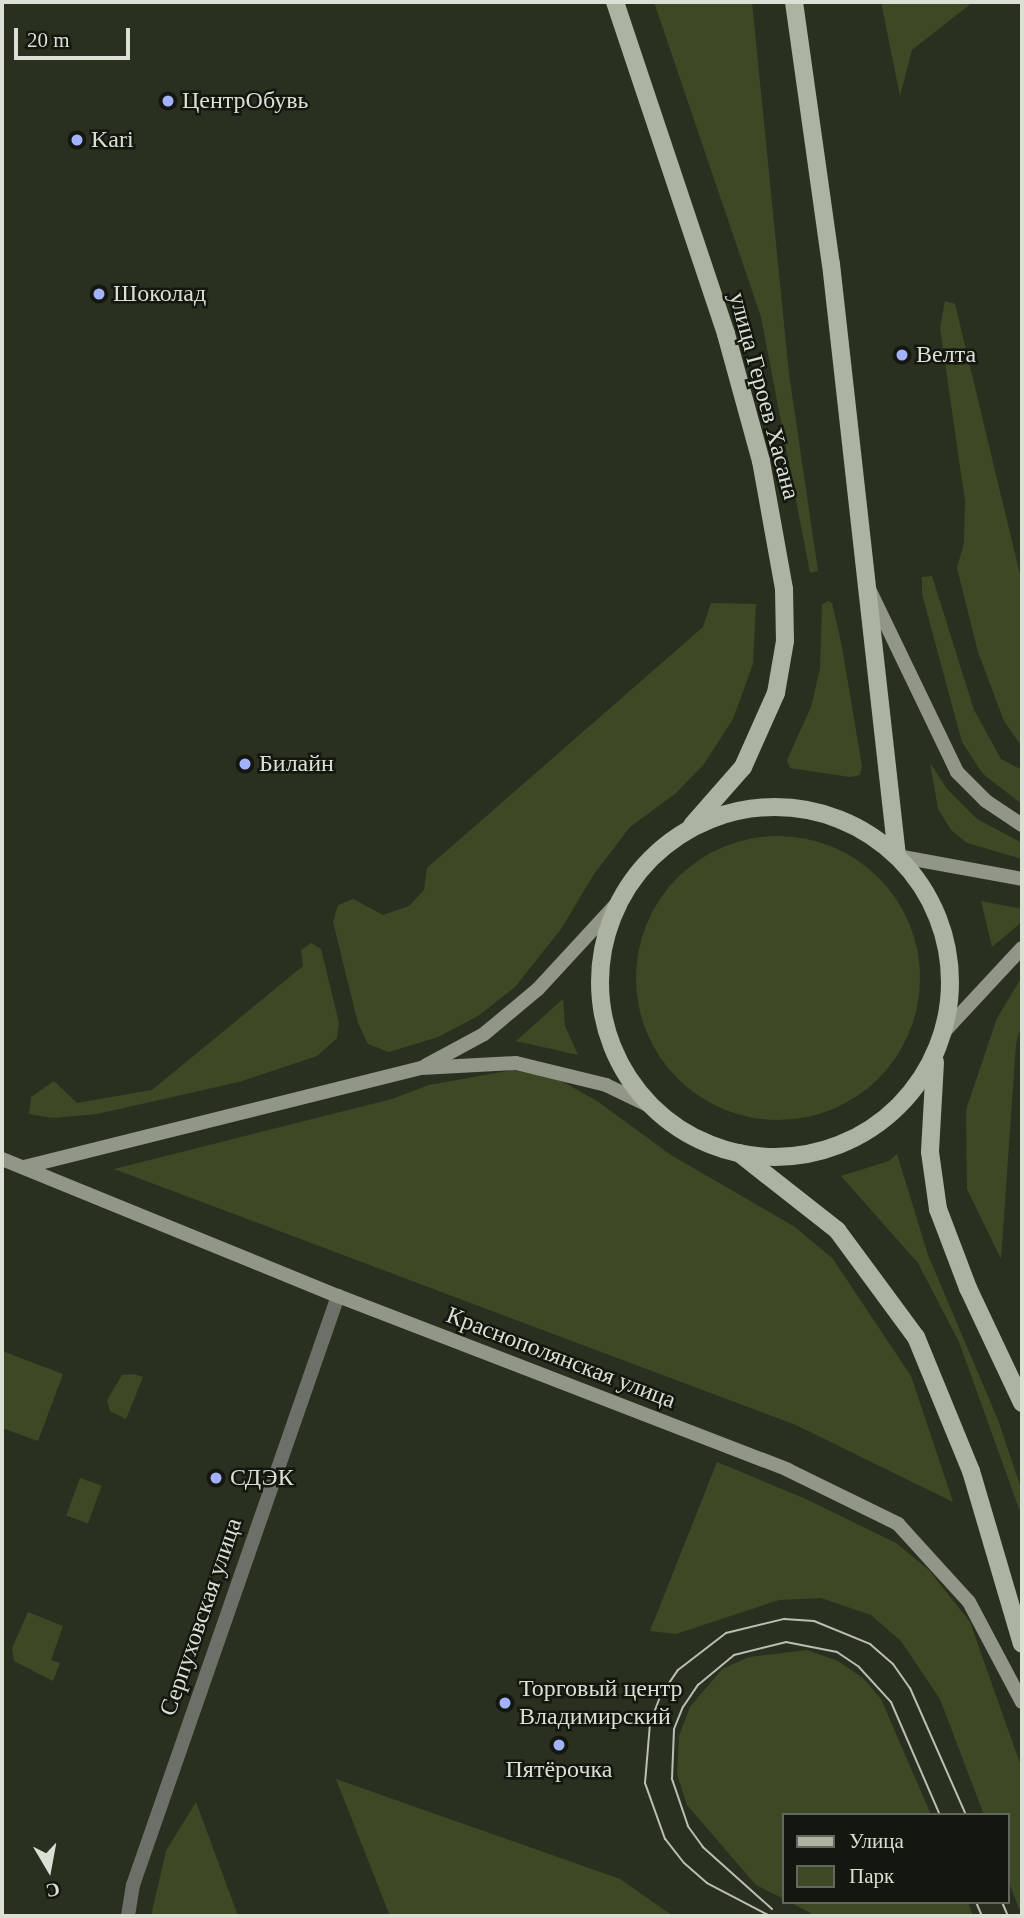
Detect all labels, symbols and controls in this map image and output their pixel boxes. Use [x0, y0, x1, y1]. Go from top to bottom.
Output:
scale bar [18, 14, 133, 58]
text: 20 m [27, 28, 70, 52]
place label: ЦентрОбувь [182, 87, 309, 115]
marker: ЦентрОбувь [160, 93, 176, 109]
place label: Kari [91, 126, 134, 154]
marker: Kari [69, 132, 85, 148]
place label: Шоколад [113, 280, 206, 308]
marker: Шоколад [91, 286, 107, 302]
street label: улица Героев Хасана [722, 289, 806, 503]
place label: Велта [916, 341, 976, 369]
marker: Велта [894, 347, 910, 363]
place label: Билайн [259, 750, 334, 778]
marker: Билайн [237, 756, 253, 772]
street label: Краснополянская улица [442, 1301, 680, 1415]
place label: СДЭК [230, 1464, 294, 1492]
marker: СДЭК [208, 1470, 224, 1486]
street label: Серпуховская улица [154, 1514, 248, 1720]
place label: Торговый центр Владимирский [519, 1675, 683, 1731]
marker: Торговый центр Владимирский [497, 1695, 513, 1711]
marker: Пятёрочка [551, 1737, 567, 1753]
place label: Пятёрочка [506, 1756, 612, 1784]
legend [782, 1813, 1010, 1904]
text: Улица [849, 1829, 904, 1853]
north arrow [14, 1834, 84, 1904]
text: Парк [849, 1864, 894, 1888]
text: С [44, 1879, 61, 1902]

